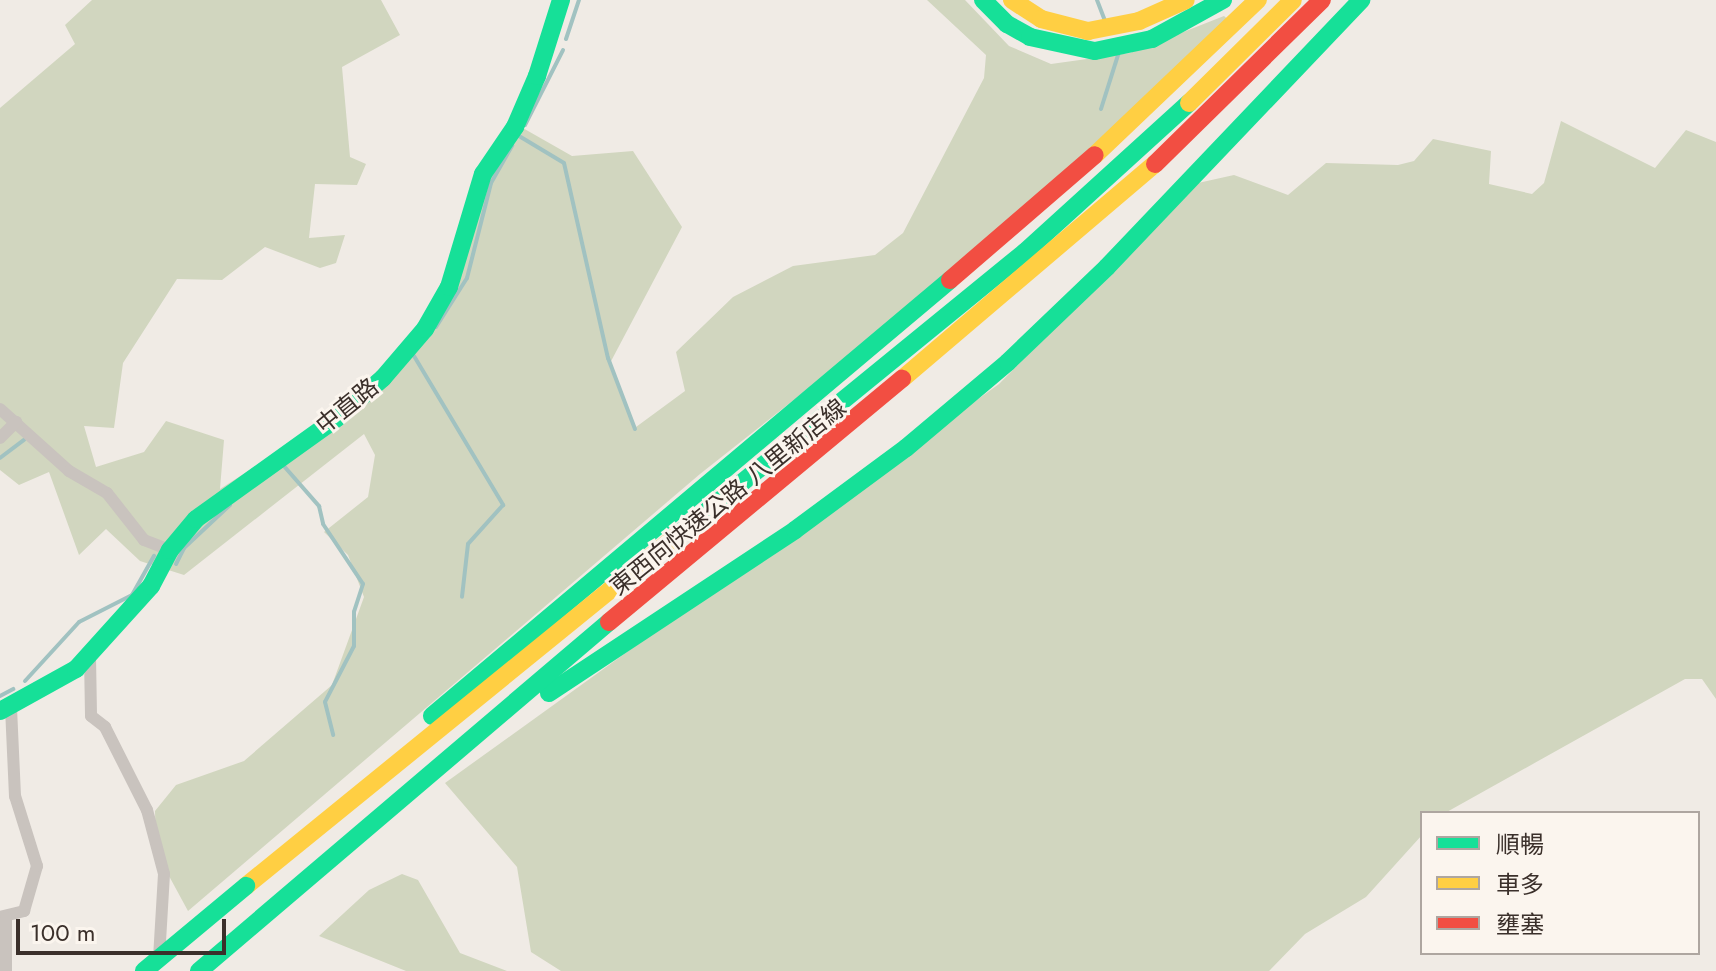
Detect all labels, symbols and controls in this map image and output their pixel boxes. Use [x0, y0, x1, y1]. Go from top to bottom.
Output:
street label: 中直路 [310, 372, 384, 440]
street label: 東西向快速公路 八里新店線 [604, 393, 852, 601]
legend [1420, 811, 1700, 955]
text: 順暢 [1496, 827, 1544, 862]
text: 車多 [1496, 867, 1544, 902]
scale bar [20, 903, 230, 953]
text: 壅塞 [1496, 907, 1544, 942]
text: 100 m [30, 915, 96, 950]

